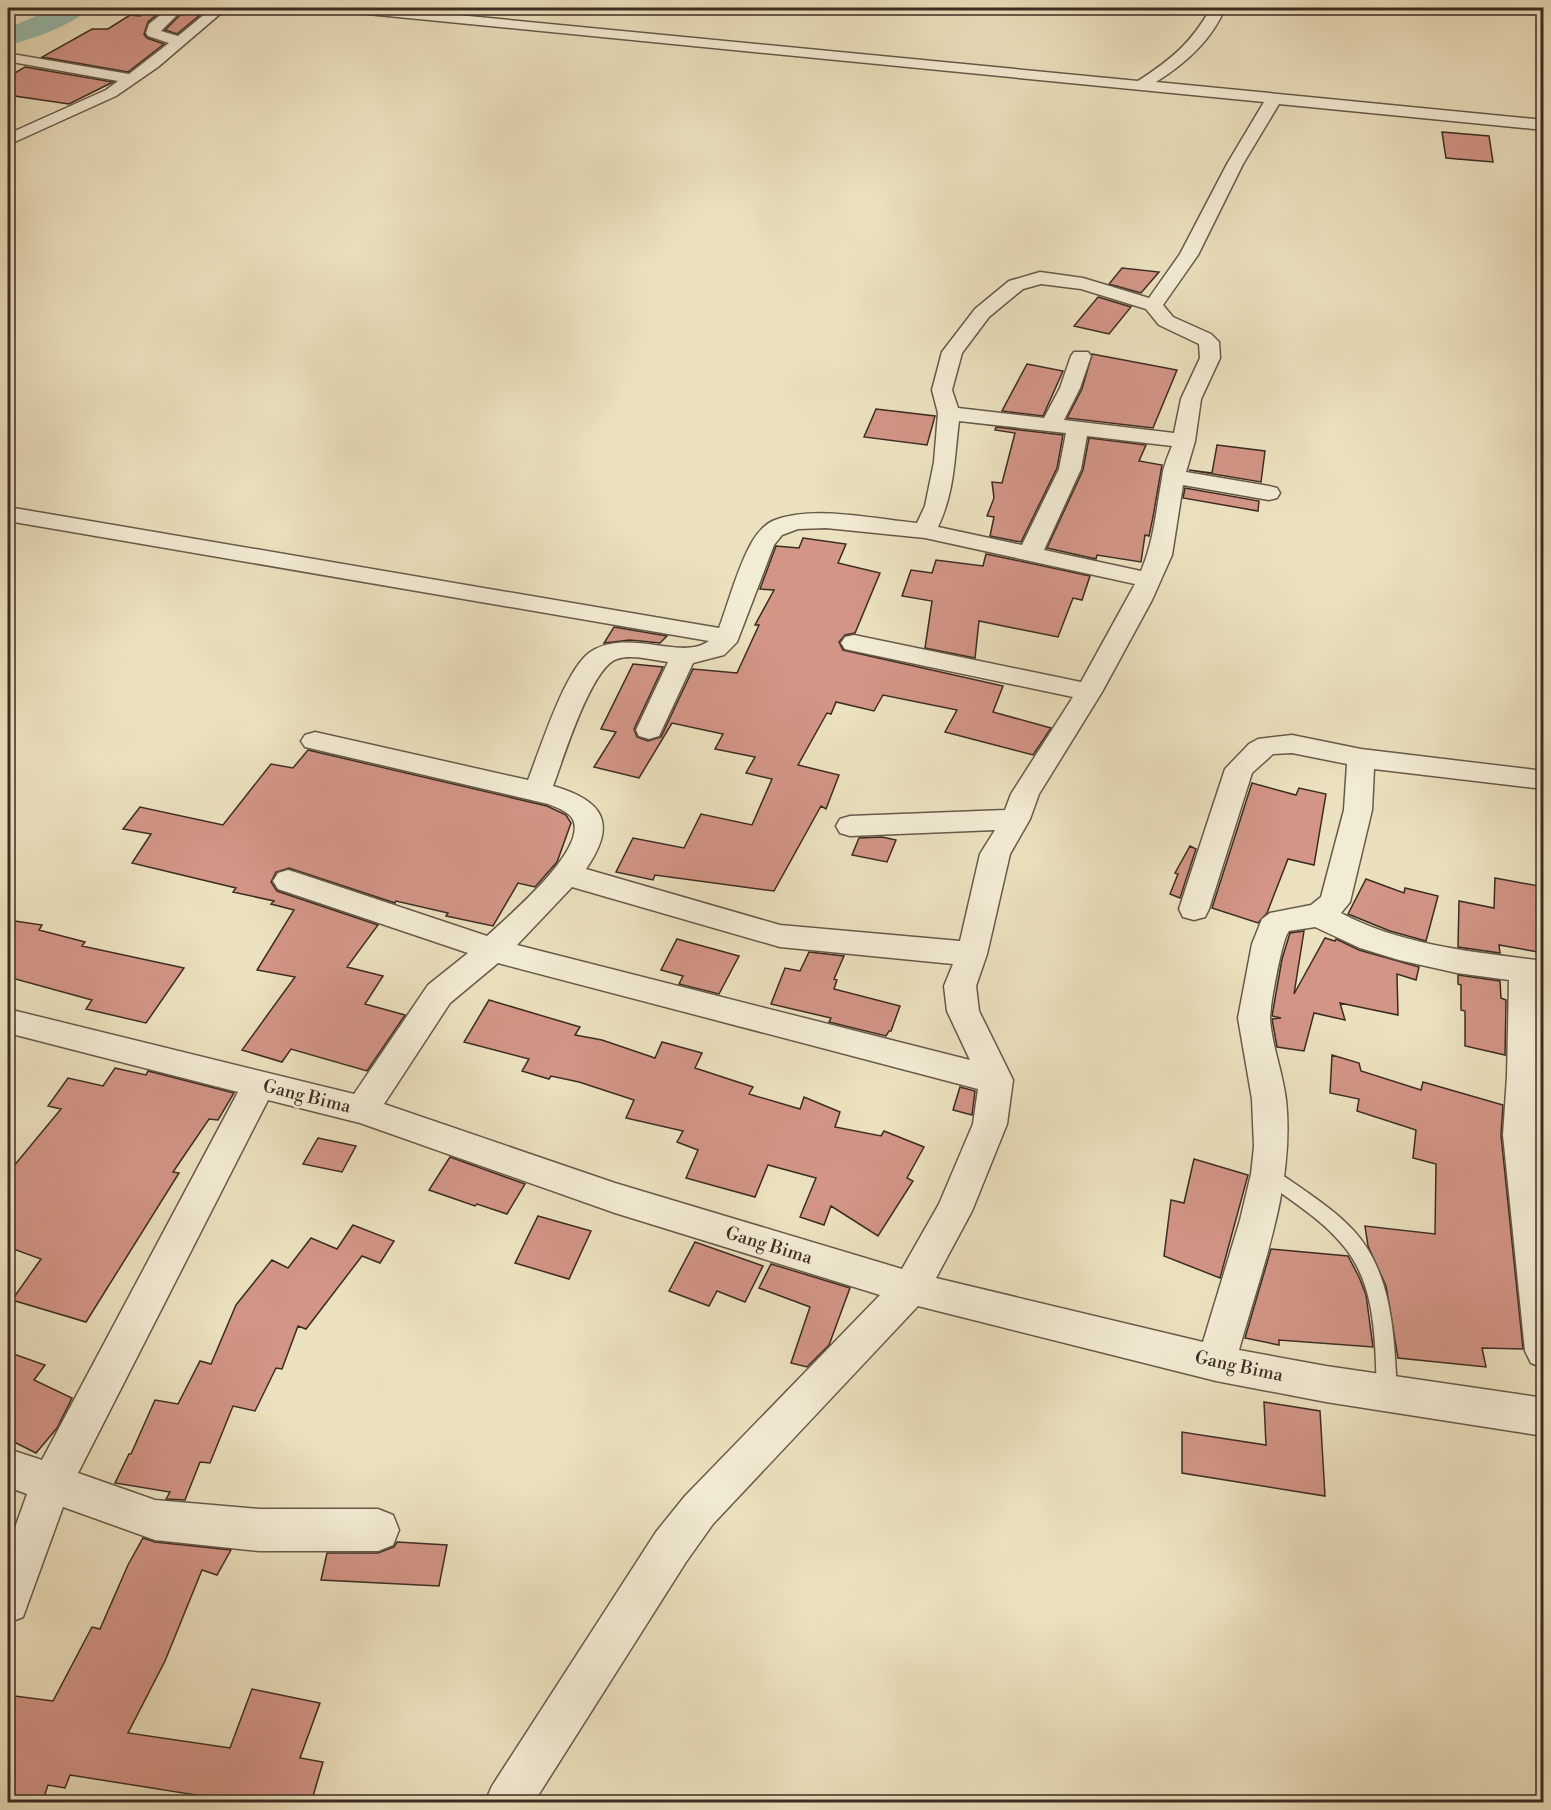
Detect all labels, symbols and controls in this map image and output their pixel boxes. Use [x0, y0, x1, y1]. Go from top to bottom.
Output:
street label: Gang Bima [261, 1074, 354, 1119]
street label: Gang Bima [723, 1221, 816, 1270]
street label: Gang Bima [1193, 1346, 1286, 1387]

